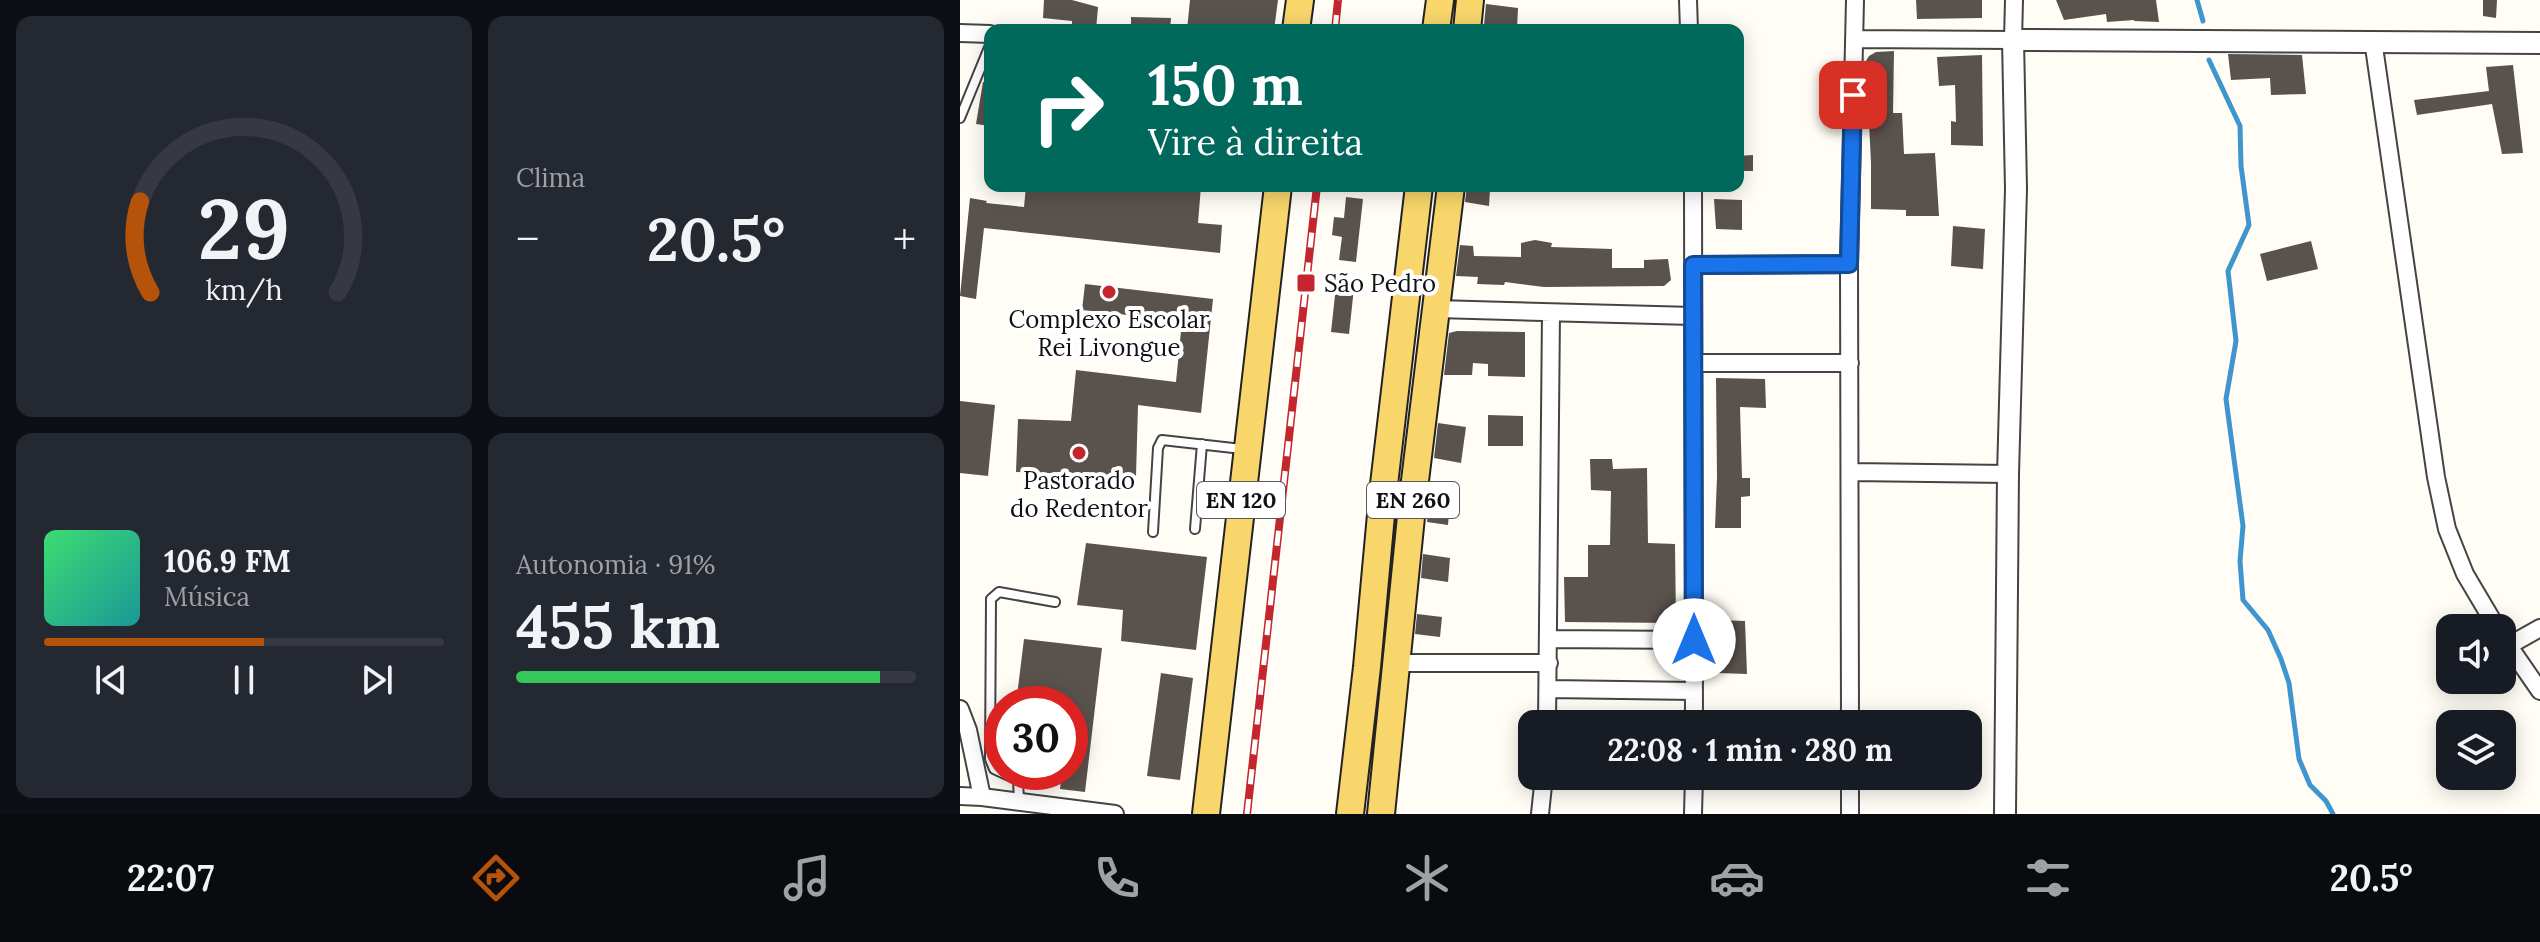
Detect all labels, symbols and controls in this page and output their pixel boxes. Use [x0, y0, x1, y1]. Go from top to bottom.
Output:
text: 150 m [1148, 49, 1303, 120]
icon: right [1016, 56, 1120, 160]
pin [1819, 61, 1887, 129]
icon: arrive [1831, 73, 1875, 117]
text: Vire à direita [1148, 119, 1363, 165]
text: Clima [516, 161, 585, 194]
text: 29 [198, 174, 290, 281]
text: 20.5° [647, 201, 785, 277]
text: − [516, 211, 539, 267]
text: + [893, 211, 916, 267]
place label: São Pedro [1324, 268, 1436, 299]
text: km/h [205, 271, 283, 308]
marker: São Pedro [1295, 272, 1317, 294]
marker: Complexo Escolar Rei Livongue [1100, 283, 1118, 301]
place label: Complexo Escolar Rei Livongue [1009, 304, 1210, 363]
marker: Pastorado do Redentor [1070, 444, 1088, 462]
place label: Pastorado do Redentor [1010, 465, 1149, 524]
road number: EN 120 [1197, 482, 1285, 518]
road number: EN 260 [1367, 482, 1459, 518]
text: 106.9 FM [164, 542, 291, 580]
text: Autonomia · 91% [516, 548, 715, 581]
text: Música [164, 580, 250, 613]
text: 455 km [516, 588, 720, 664]
position arrow [1652, 598, 1736, 682]
map controls [2436, 614, 2516, 790]
button: sound [2436, 614, 2516, 694]
icon: previous [89, 658, 133, 702]
icon: pause [222, 658, 266, 702]
icon: next [355, 658, 399, 702]
speed limit sign: 30 [984, 686, 1088, 790]
button: layers [2436, 710, 2516, 790]
text: 22:08 · 1 min · 280 m [1607, 731, 1893, 769]
icon: directions [468, 850, 524, 906]
icon: music [779, 850, 835, 906]
icon: phone [1089, 850, 1145, 906]
icon: climate [1399, 850, 1455, 906]
icon: car [1709, 850, 1765, 906]
icon: filters [2020, 850, 2076, 906]
text: 22:07 [127, 855, 214, 901]
text: 20.5° [2330, 855, 2413, 901]

